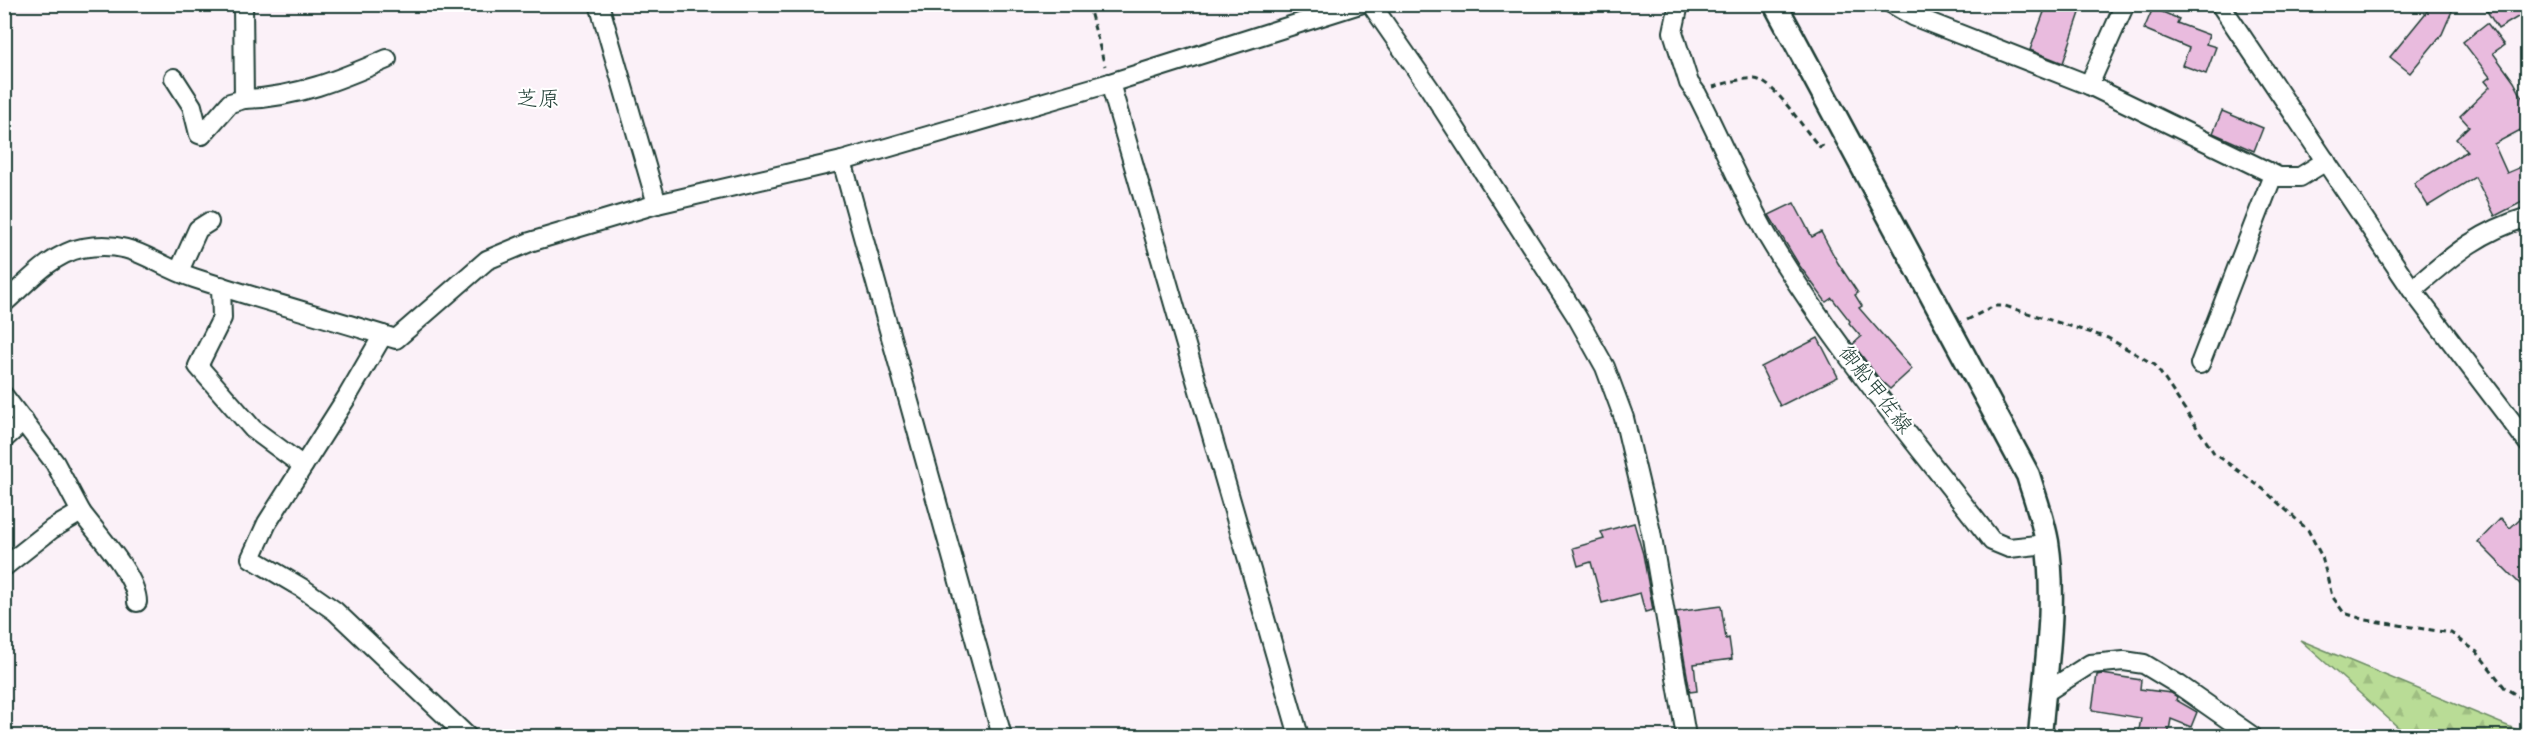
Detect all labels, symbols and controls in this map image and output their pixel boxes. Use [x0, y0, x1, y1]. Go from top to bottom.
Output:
district label: 芝原 [516, 86, 560, 114]
street label: 御船甲佐線 [1832, 340, 1918, 440]

